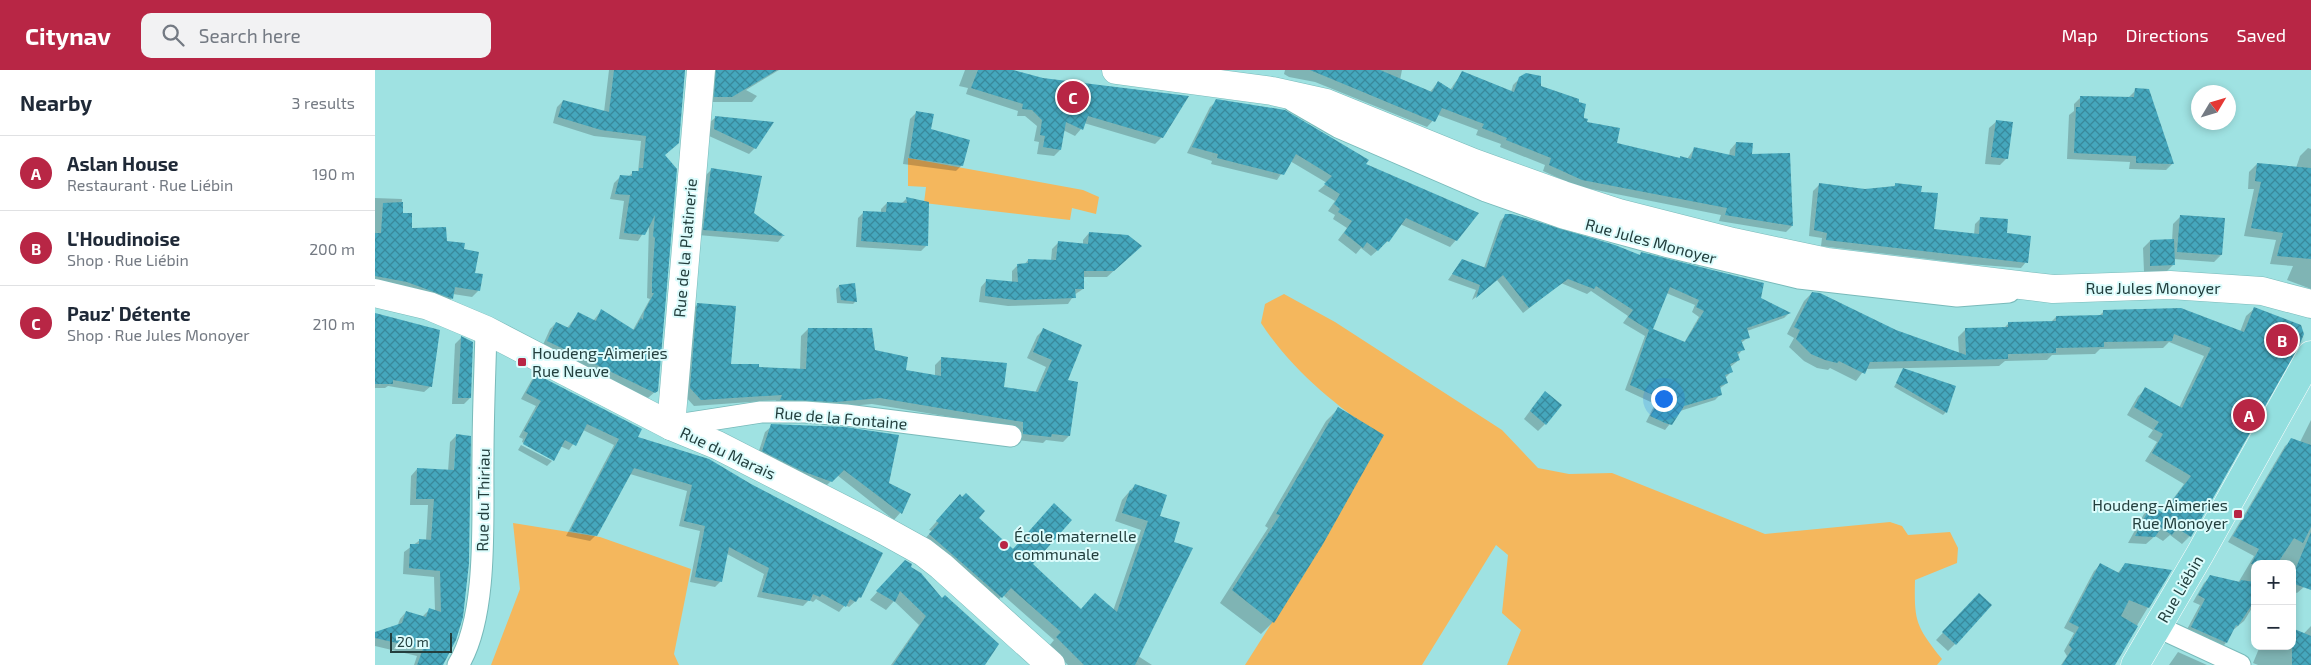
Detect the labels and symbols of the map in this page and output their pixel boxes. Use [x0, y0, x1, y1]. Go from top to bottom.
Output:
pin: C [1057, 78, 1089, 116]
north arrow [2191, 85, 2236, 130]
street label: Rue de la Platinerie [669, 178, 700, 318]
street label: Rue Jules Monoyer [1583, 214, 1719, 267]
street label: Rue Jules Monoyer [2085, 278, 2221, 297]
pin: B [2266, 321, 2298, 359]
place label: Houdeng-Aimeries Rue Neuve [532, 343, 668, 380]
marker: Houdeng-Aimeries Rue Neuve [516, 356, 528, 368]
your location [1651, 386, 1677, 412]
pin: A [2233, 396, 2265, 434]
street label: Rue de la Fontaine [774, 402, 908, 433]
street label: Rue du Marais [677, 422, 779, 483]
street label: Rue du Thiriau [472, 448, 493, 552]
place label: Houdeng-Aimeries Rue Monoyer [2092, 495, 2229, 532]
marker: Houdeng-Aimeries Rue Monoyer [2232, 508, 2244, 520]
place label: École maternelle communale [1014, 526, 1137, 563]
marker: École maternelle communale [998, 539, 1010, 551]
street label: Rue Liébin [2153, 552, 2206, 626]
scale bar [390, 630, 453, 653]

